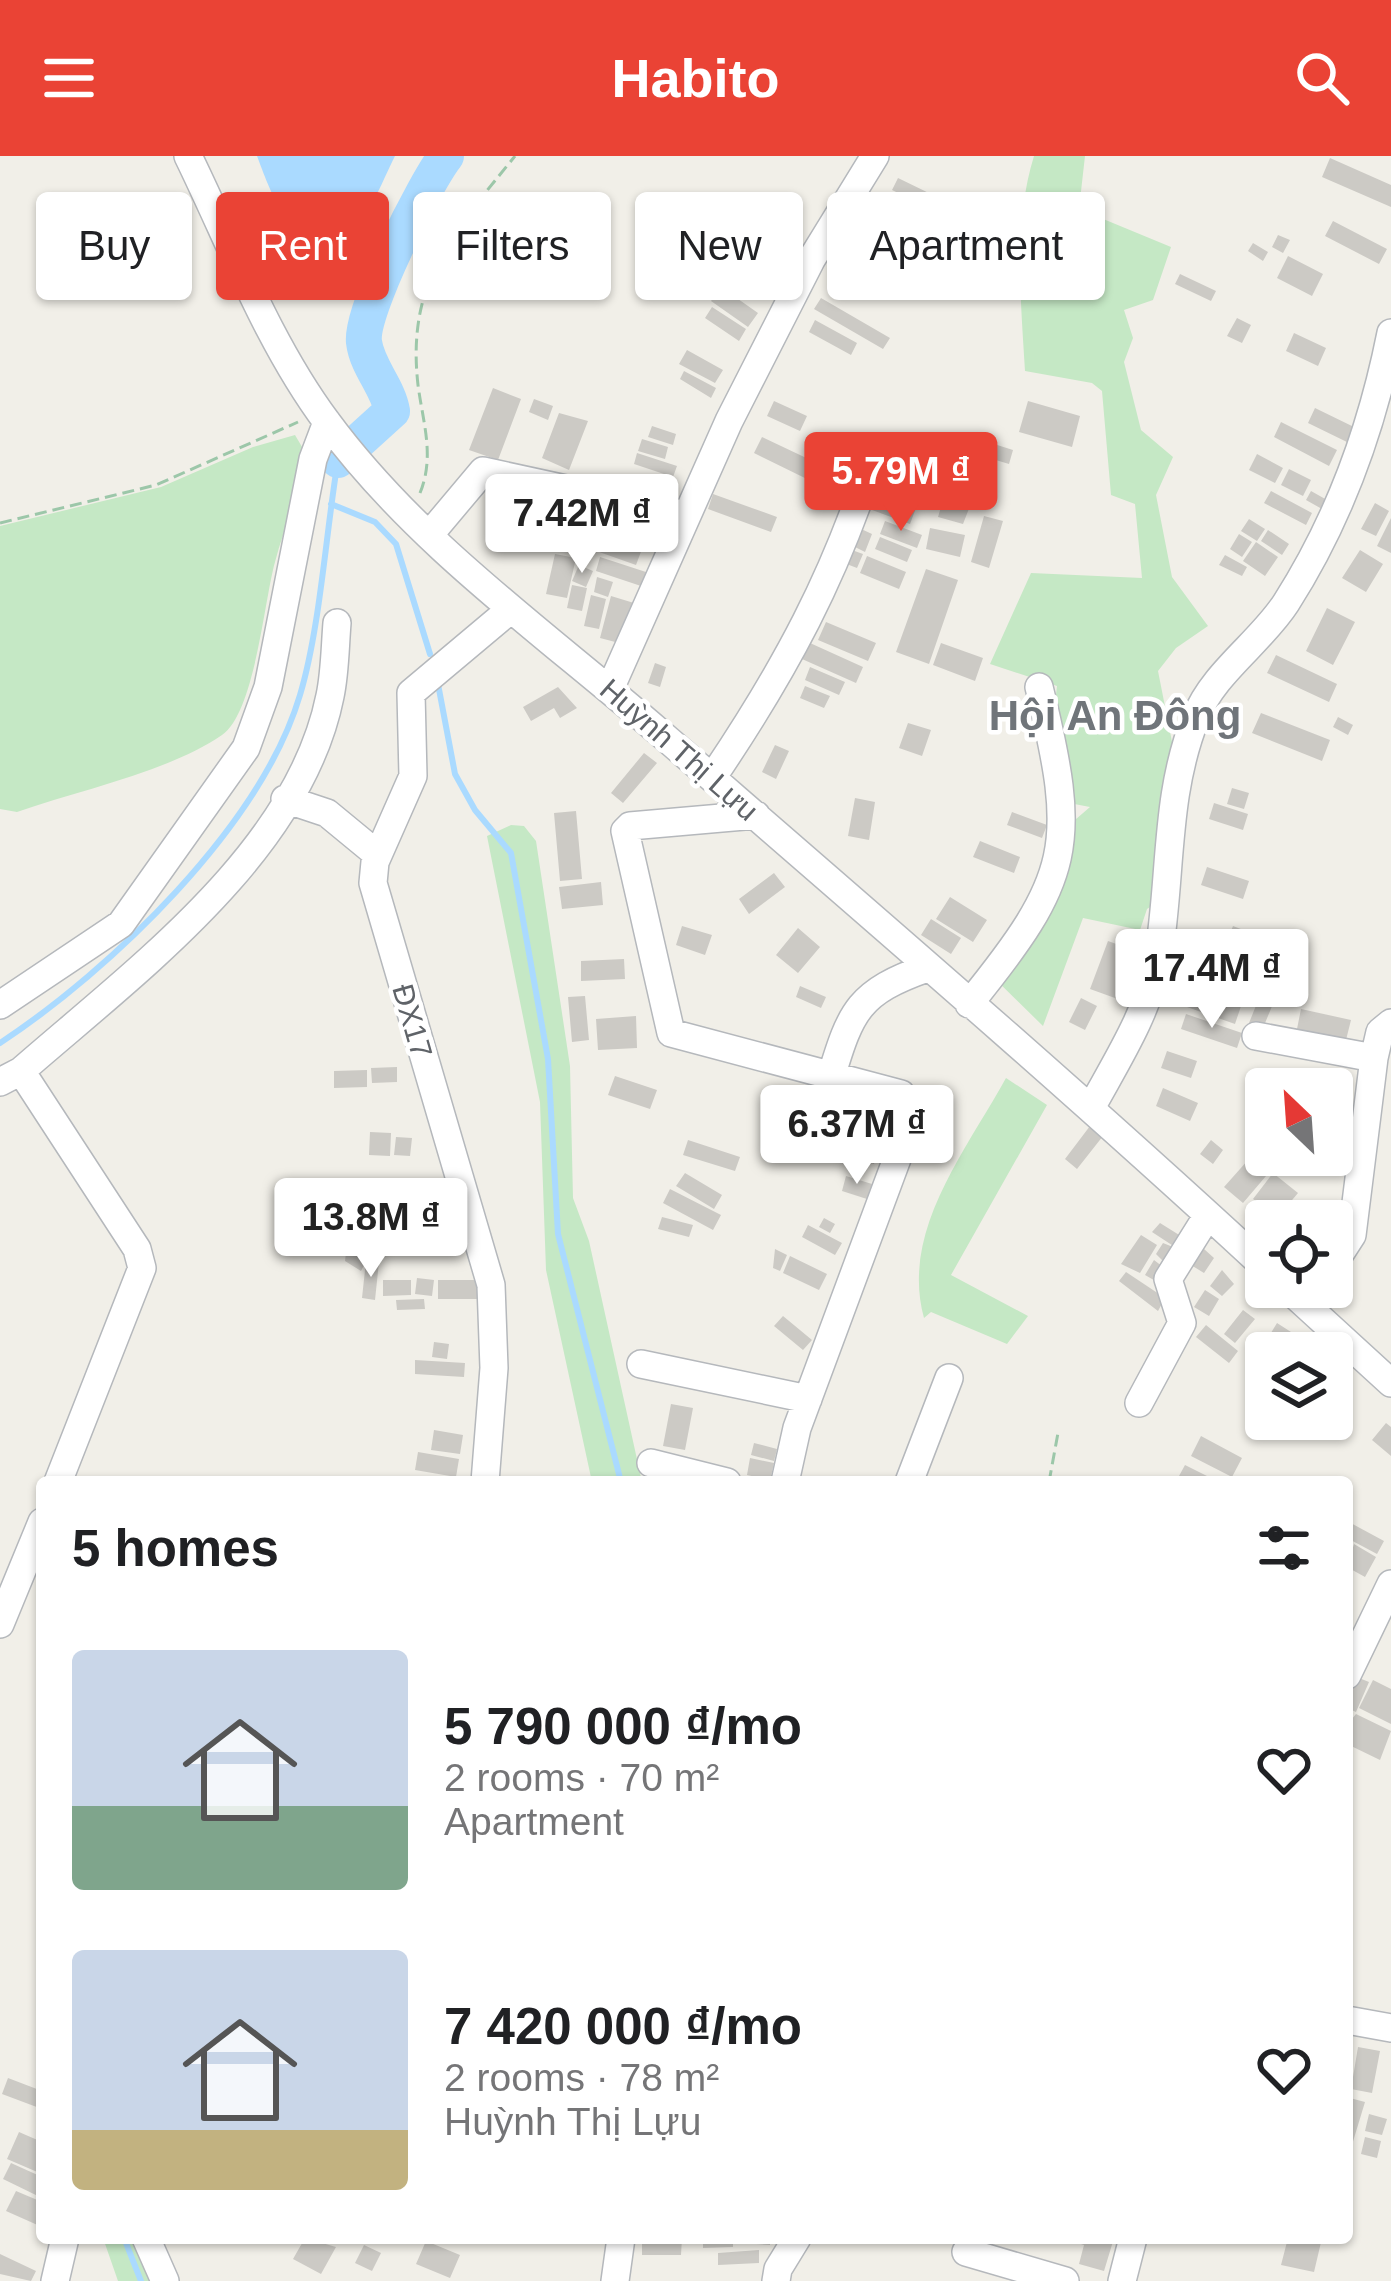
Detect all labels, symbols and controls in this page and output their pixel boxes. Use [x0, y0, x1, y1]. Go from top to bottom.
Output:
icon: menu [36, 45, 102, 111]
icon: search [1289, 45, 1355, 111]
text: Habito [612, 48, 780, 108]
chip: Buy [36, 192, 192, 300]
chip: Rent [216, 192, 389, 300]
chip: Filters [413, 192, 611, 300]
chip: New [635, 192, 803, 300]
chip: Apartment [827, 192, 1105, 300]
pin: 5.79M ₫ [790, 432, 1012, 534]
text: 5.79M ₫ [831, 449, 971, 492]
pin: 7.42M ₫ [471, 474, 693, 576]
text: 7.42M ₫ [512, 491, 652, 534]
street label: Huỳnh Thị Lựu [594, 672, 765, 827]
district label: Hội An Đông [989, 692, 1241, 739]
pin: 17.4M ₫ [1101, 929, 1323, 1031]
text: 17.4M ₫ [1142, 946, 1282, 989]
street label: ĐX17 [386, 980, 439, 1061]
north arrow [1245, 1068, 1353, 1176]
map controls [1245, 1068, 1353, 1440]
pin: 6.37M ₫ [746, 1085, 968, 1187]
text: 6.37M ₫ [787, 1102, 927, 1145]
pin: 13.8M ₫ [260, 1178, 482, 1280]
text: 13.8M ₫ [301, 1195, 441, 1238]
button: locate [1245, 1200, 1353, 1308]
button: layers [1245, 1332, 1353, 1440]
icon: filters [1251, 1515, 1317, 1581]
text: 5 homes [72, 1520, 279, 1577]
icon: home [168, 1698, 312, 1842]
text: 5 790 000 ₫/mo [444, 1698, 802, 1755]
icon: heart [1251, 1737, 1317, 1803]
text: 2 rooms · 70 m² [444, 1756, 719, 1799]
text: Apartment [444, 1800, 624, 1843]
icon: home [168, 1998, 312, 2142]
text: 7 420 000 ₫/mo [444, 1998, 802, 2055]
icon: heart [1251, 2037, 1317, 2103]
text: 2 rooms · 78 m² [444, 2056, 719, 2099]
text: Huỳnh Thị Lựu [444, 2100, 701, 2143]

